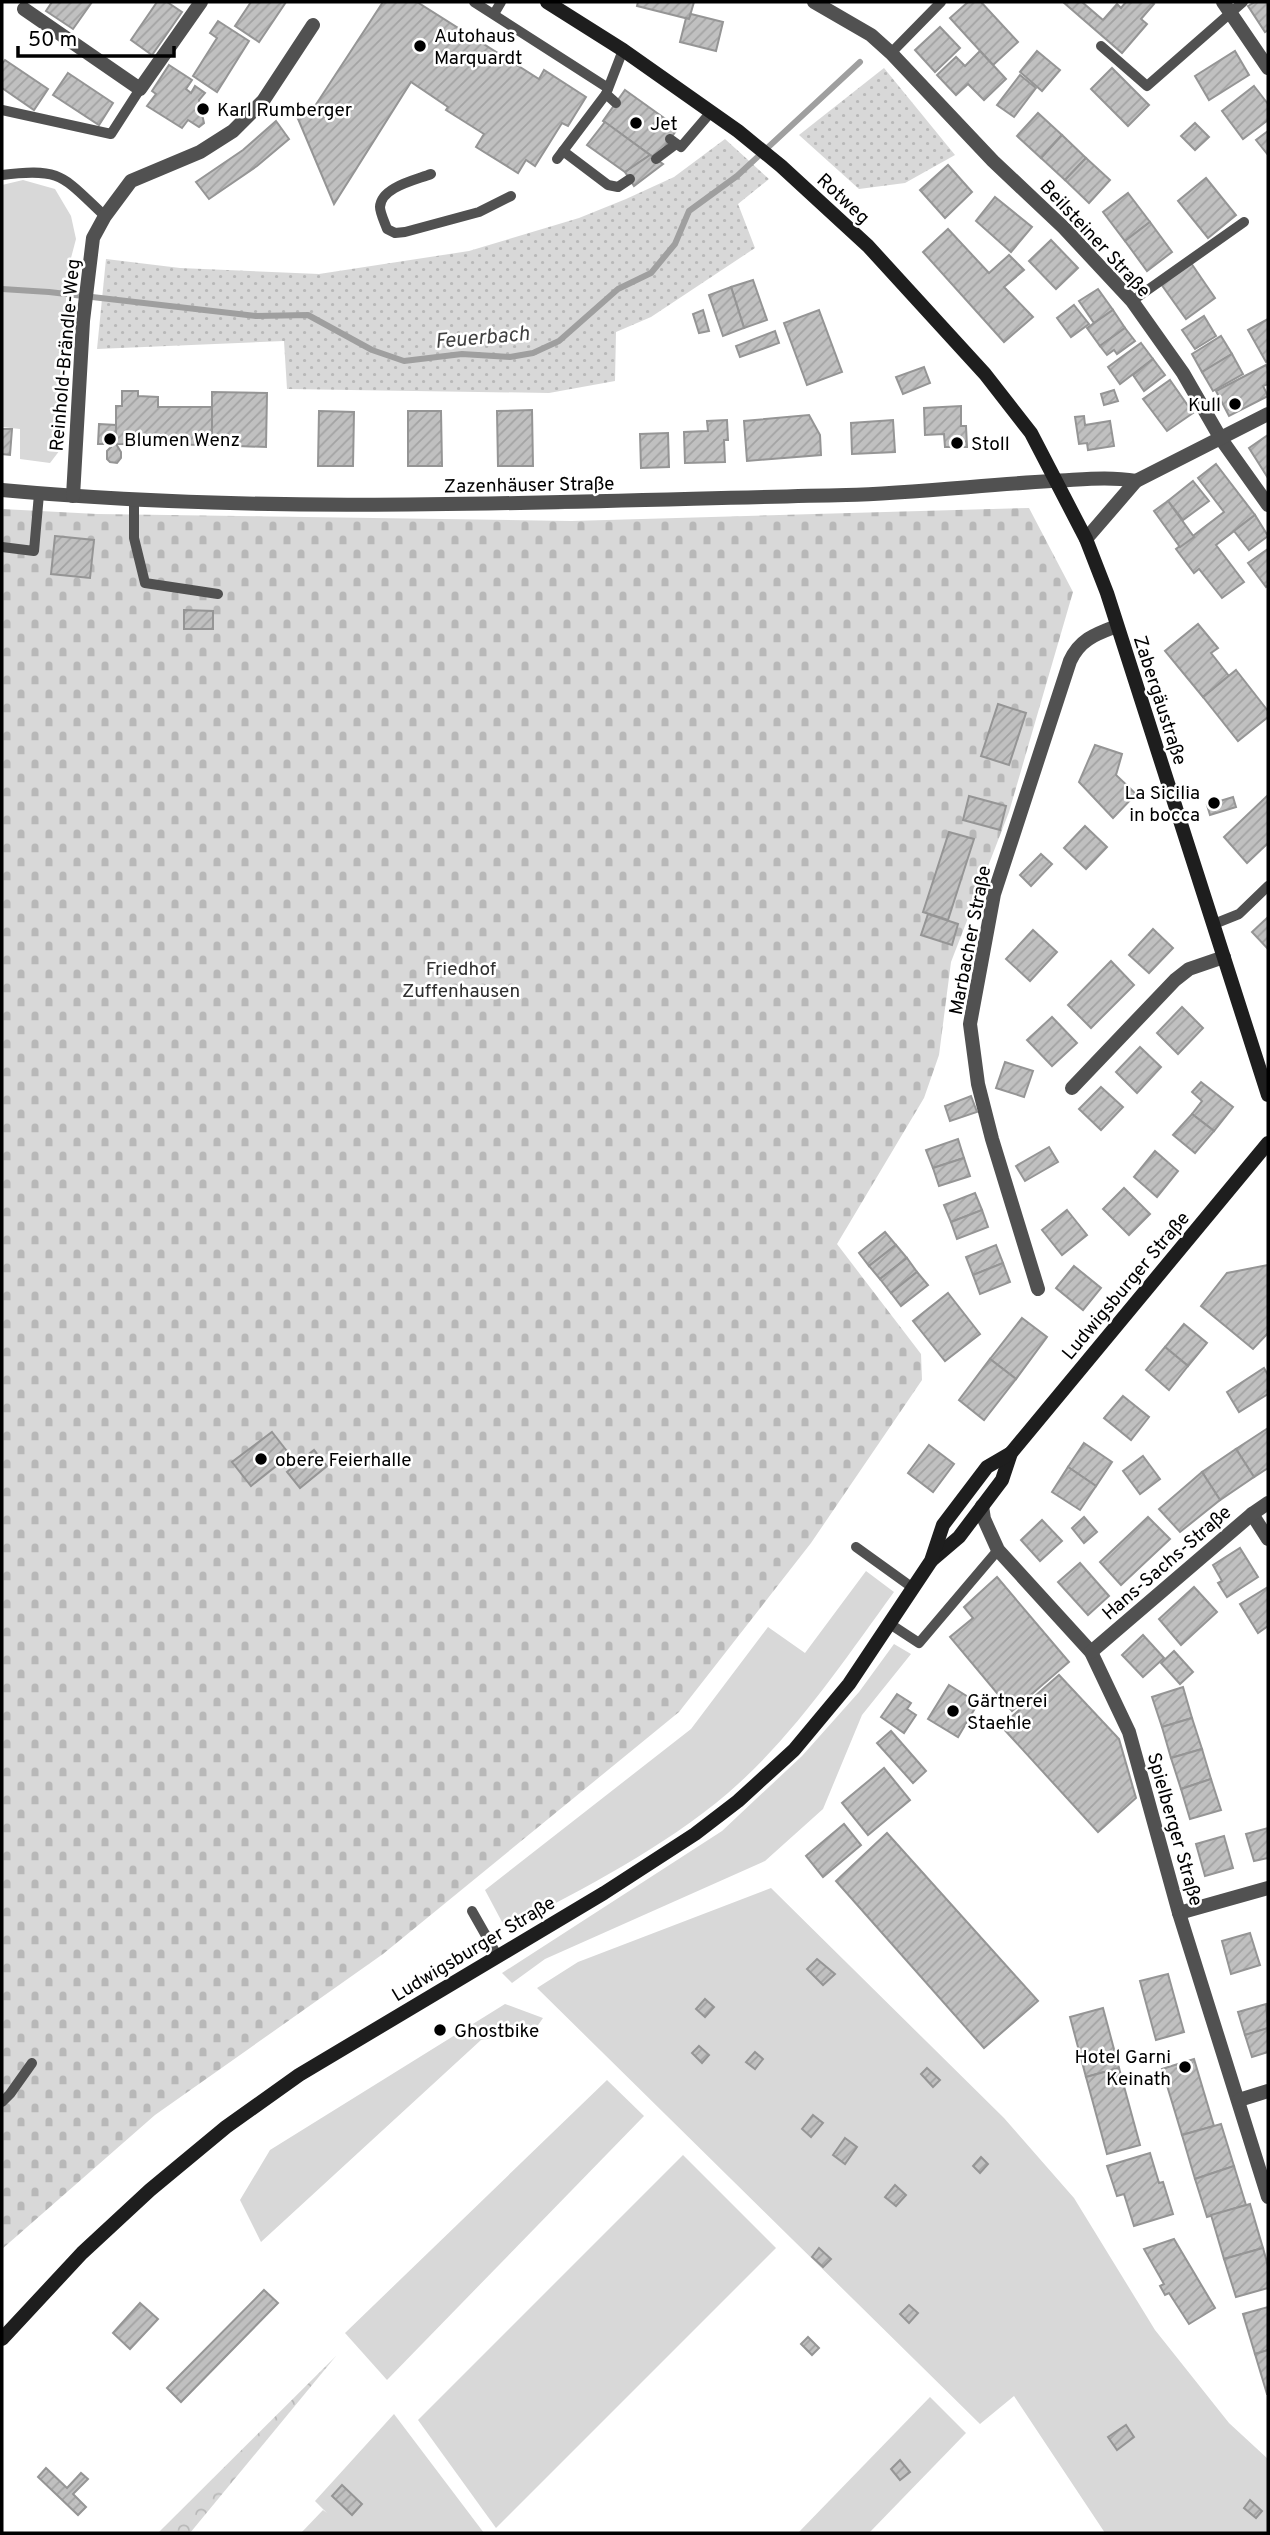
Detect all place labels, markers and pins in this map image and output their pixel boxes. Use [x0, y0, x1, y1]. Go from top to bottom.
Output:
place label: Autohaus Marquardt [434, 25, 522, 71]
marker: Autohaus Marquardt [412, 38, 428, 54]
place label: Karl Rumberger [217, 99, 353, 123]
marker: Karl Rumberger [195, 101, 211, 117]
place label: Jet [650, 113, 678, 137]
marker: Jet [628, 115, 644, 131]
place label: Kull [1188, 394, 1221, 418]
marker: Kull [1227, 396, 1243, 412]
place label: Blumen Wenz [124, 429, 240, 453]
marker: Blumen Wenz [102, 431, 118, 447]
place label: Stoll [971, 433, 1010, 457]
marker: Stoll [949, 435, 965, 451]
place label: La Sicilia in bocca [1125, 782, 1200, 828]
marker: La Sicilia in bocca [1206, 795, 1222, 811]
place label: obere Feierhalle [275, 1449, 411, 1473]
marker: obere Feierhalle [253, 1451, 269, 1467]
place label: Gärtnerei Staehle [967, 1690, 1048, 1736]
marker: Gärtnerei Staehle [945, 1703, 961, 1719]
place label: Ghostbike [454, 2020, 539, 2044]
marker: Ghostbike [432, 2022, 448, 2038]
place label: Hotel Garni Keinath [1074, 2046, 1171, 2092]
marker: Hotel Garni Keinath [1177, 2059, 1193, 2075]

